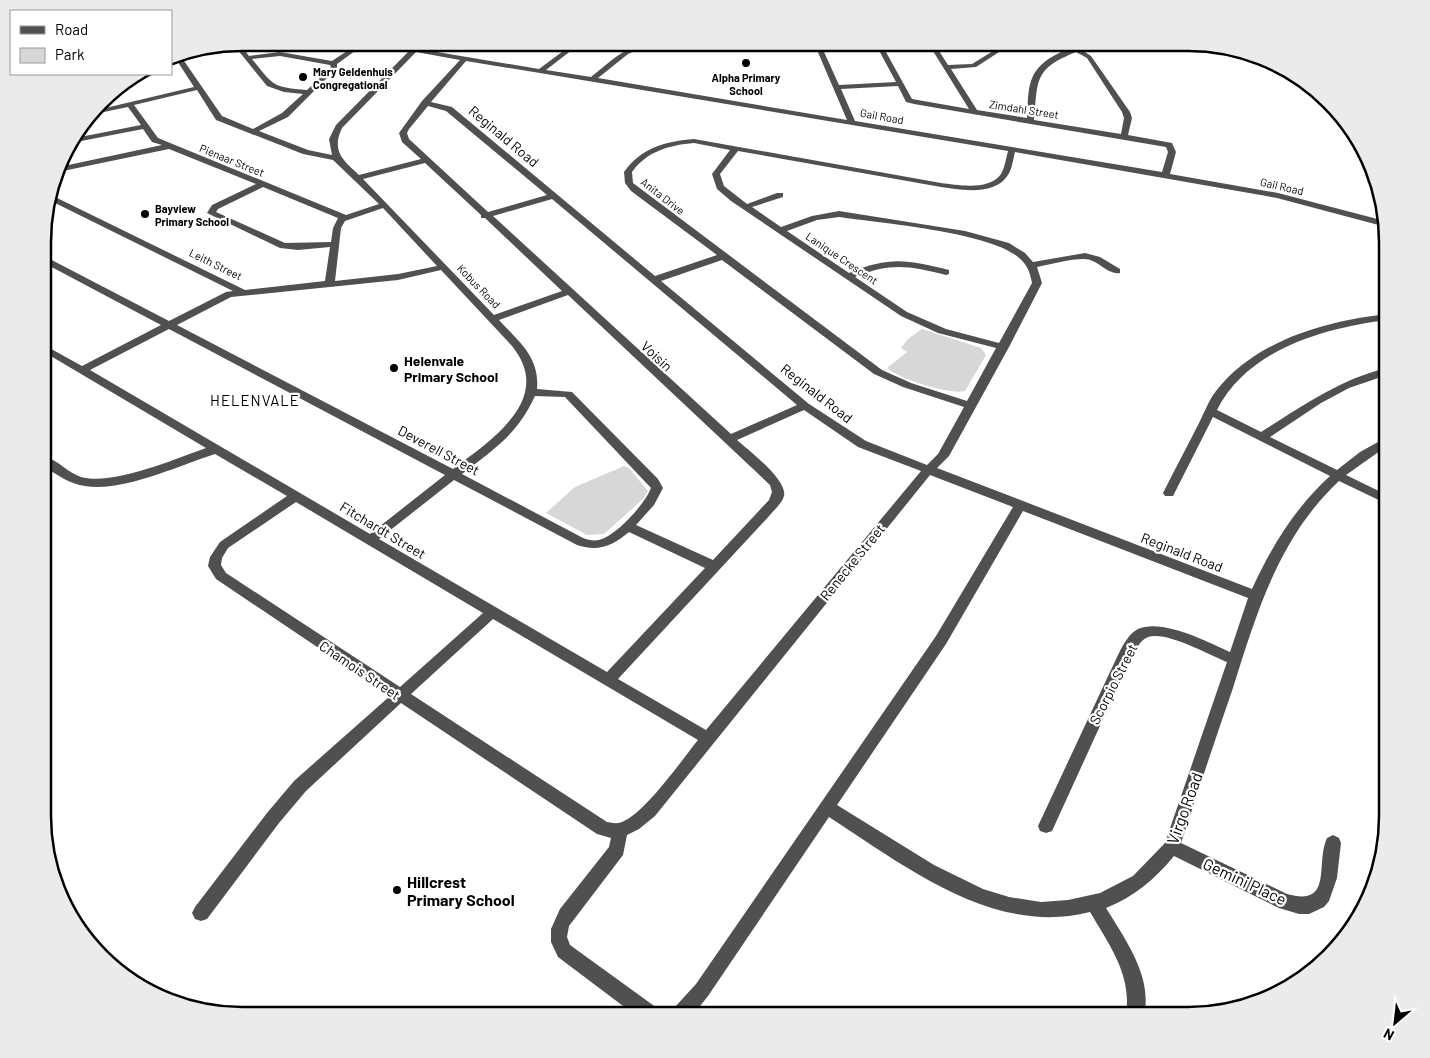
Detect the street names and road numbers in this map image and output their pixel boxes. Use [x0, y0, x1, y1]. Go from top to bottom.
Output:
street label: Zimdahl Street [988, 97, 1060, 121]
street label: Reginald Road [465, 102, 543, 170]
street label: Gail Road [859, 106, 905, 126]
street label: Pienaar Street [198, 141, 266, 179]
street label: Anita Drive [639, 175, 687, 217]
street label: Gail Road [1259, 175, 1305, 197]
street label: Lanique Crescent [804, 229, 880, 287]
street label: Leith Street [187, 246, 245, 282]
street label: Kobus Road [455, 261, 503, 311]
street label: Voisin [638, 337, 676, 375]
street label: Reginald Road [778, 360, 856, 426]
street label: Deverell Street [395, 421, 483, 479]
street label: Fitchardt Street [337, 498, 429, 562]
street label: Renecke Street [816, 520, 888, 604]
street label: Reginald Road [1139, 529, 1225, 575]
street label: Chamois Street [316, 637, 404, 703]
street label: Scorpio Street [1085, 641, 1141, 727]
street label: Virgo Road [1162, 770, 1206, 846]
street label: Gemini Place [1200, 853, 1290, 909]

